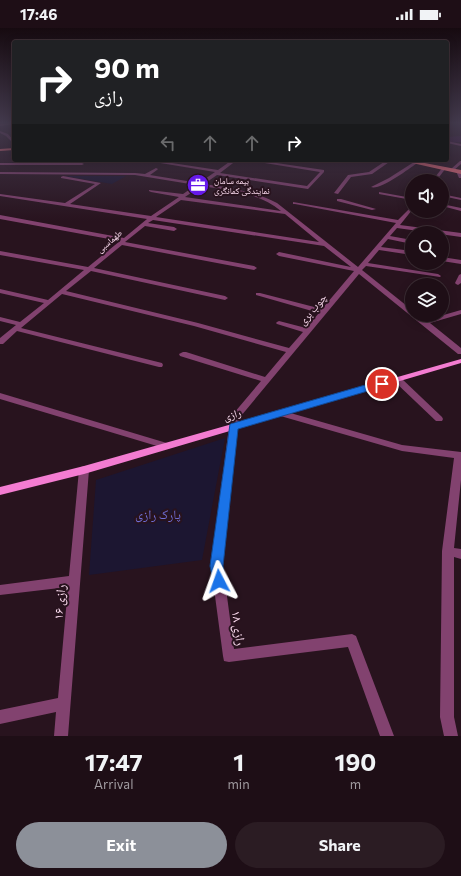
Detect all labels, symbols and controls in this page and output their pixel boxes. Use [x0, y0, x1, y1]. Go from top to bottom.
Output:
text: 17:46 [20, 5, 57, 23]
text: 90 m [94, 50, 160, 84]
icon: right [28, 56, 80, 108]
text: رازی [94, 85, 123, 107]
icon: left [157, 132, 179, 154]
icon: ahead [199, 132, 221, 154]
icon: ahead [241, 132, 263, 154]
icon: right [283, 132, 305, 154]
office icon: بیمه سامان نمایندگی کمانگری [185, 172, 211, 198]
map controls [405, 174, 449, 322]
button: sound [405, 174, 449, 218]
place label: بیمه سامان نمایندگی کمانگری [214, 175, 270, 196]
button: search [405, 226, 449, 270]
street label: طهماسبی [94, 227, 124, 255]
button: layers [405, 278, 449, 322]
street label: چوب بری [295, 291, 330, 328]
pin [365, 367, 399, 401]
icon: arrive [371, 373, 393, 395]
street label: رازی [222, 405, 243, 424]
park label: پارک رازی [135, 506, 181, 523]
position arrow [198, 560, 240, 602]
street label: رازی ۱۶ [49, 584, 70, 620]
street label: رازی ۱۸ [228, 609, 249, 647]
text: 17:47 [85, 747, 143, 776]
text: 1 [233, 747, 244, 776]
text: 190 [335, 747, 376, 776]
text: Arrival [94, 776, 133, 792]
text: min [228, 776, 250, 792]
text: m [350, 776, 361, 792]
button: Exit [16, 822, 227, 868]
button: Share [235, 822, 445, 868]

